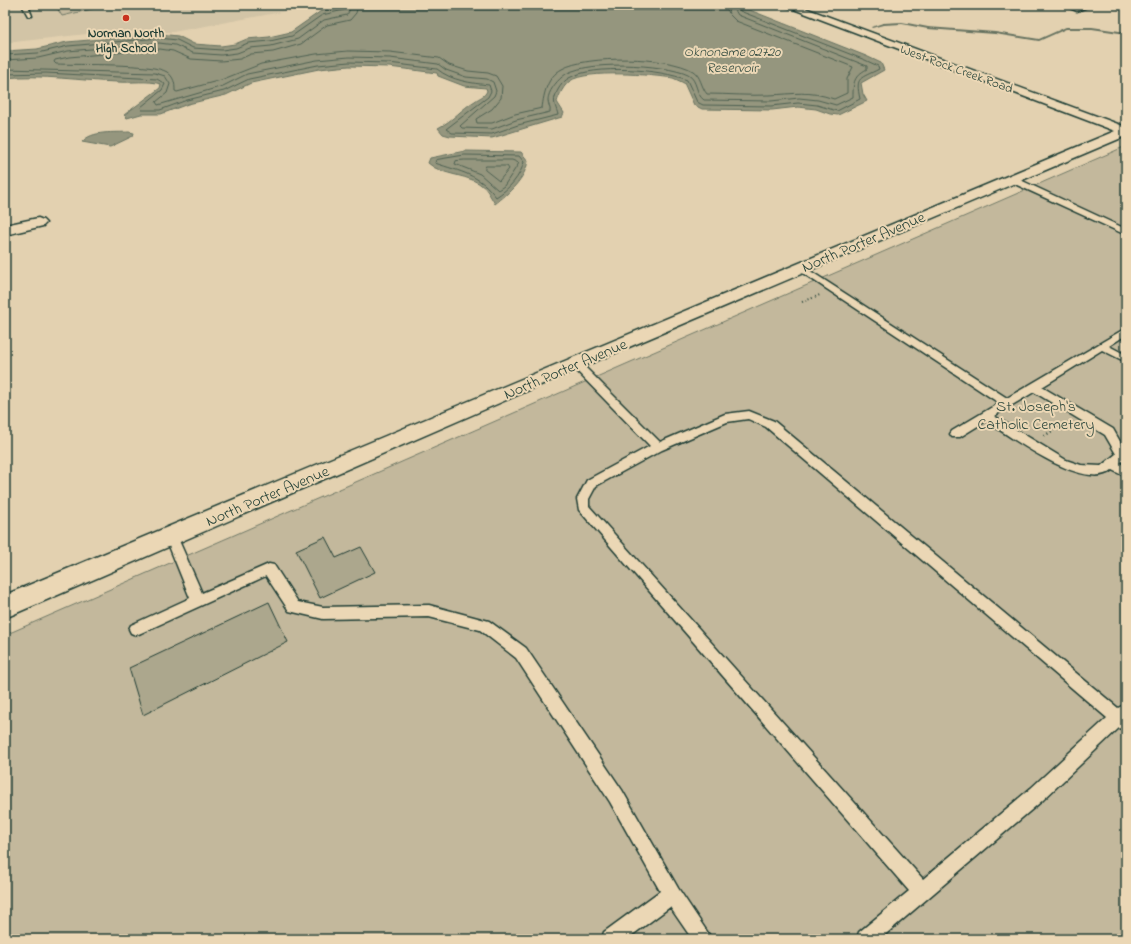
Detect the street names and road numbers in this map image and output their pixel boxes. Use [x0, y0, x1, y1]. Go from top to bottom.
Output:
street label: West Rock Creek Road [897, 40, 1016, 99]
street label: North Porter Avenue [798, 206, 930, 280]
street label: North Porter Avenue [500, 333, 632, 407]
street label: North Porter Avenue [202, 460, 334, 534]

